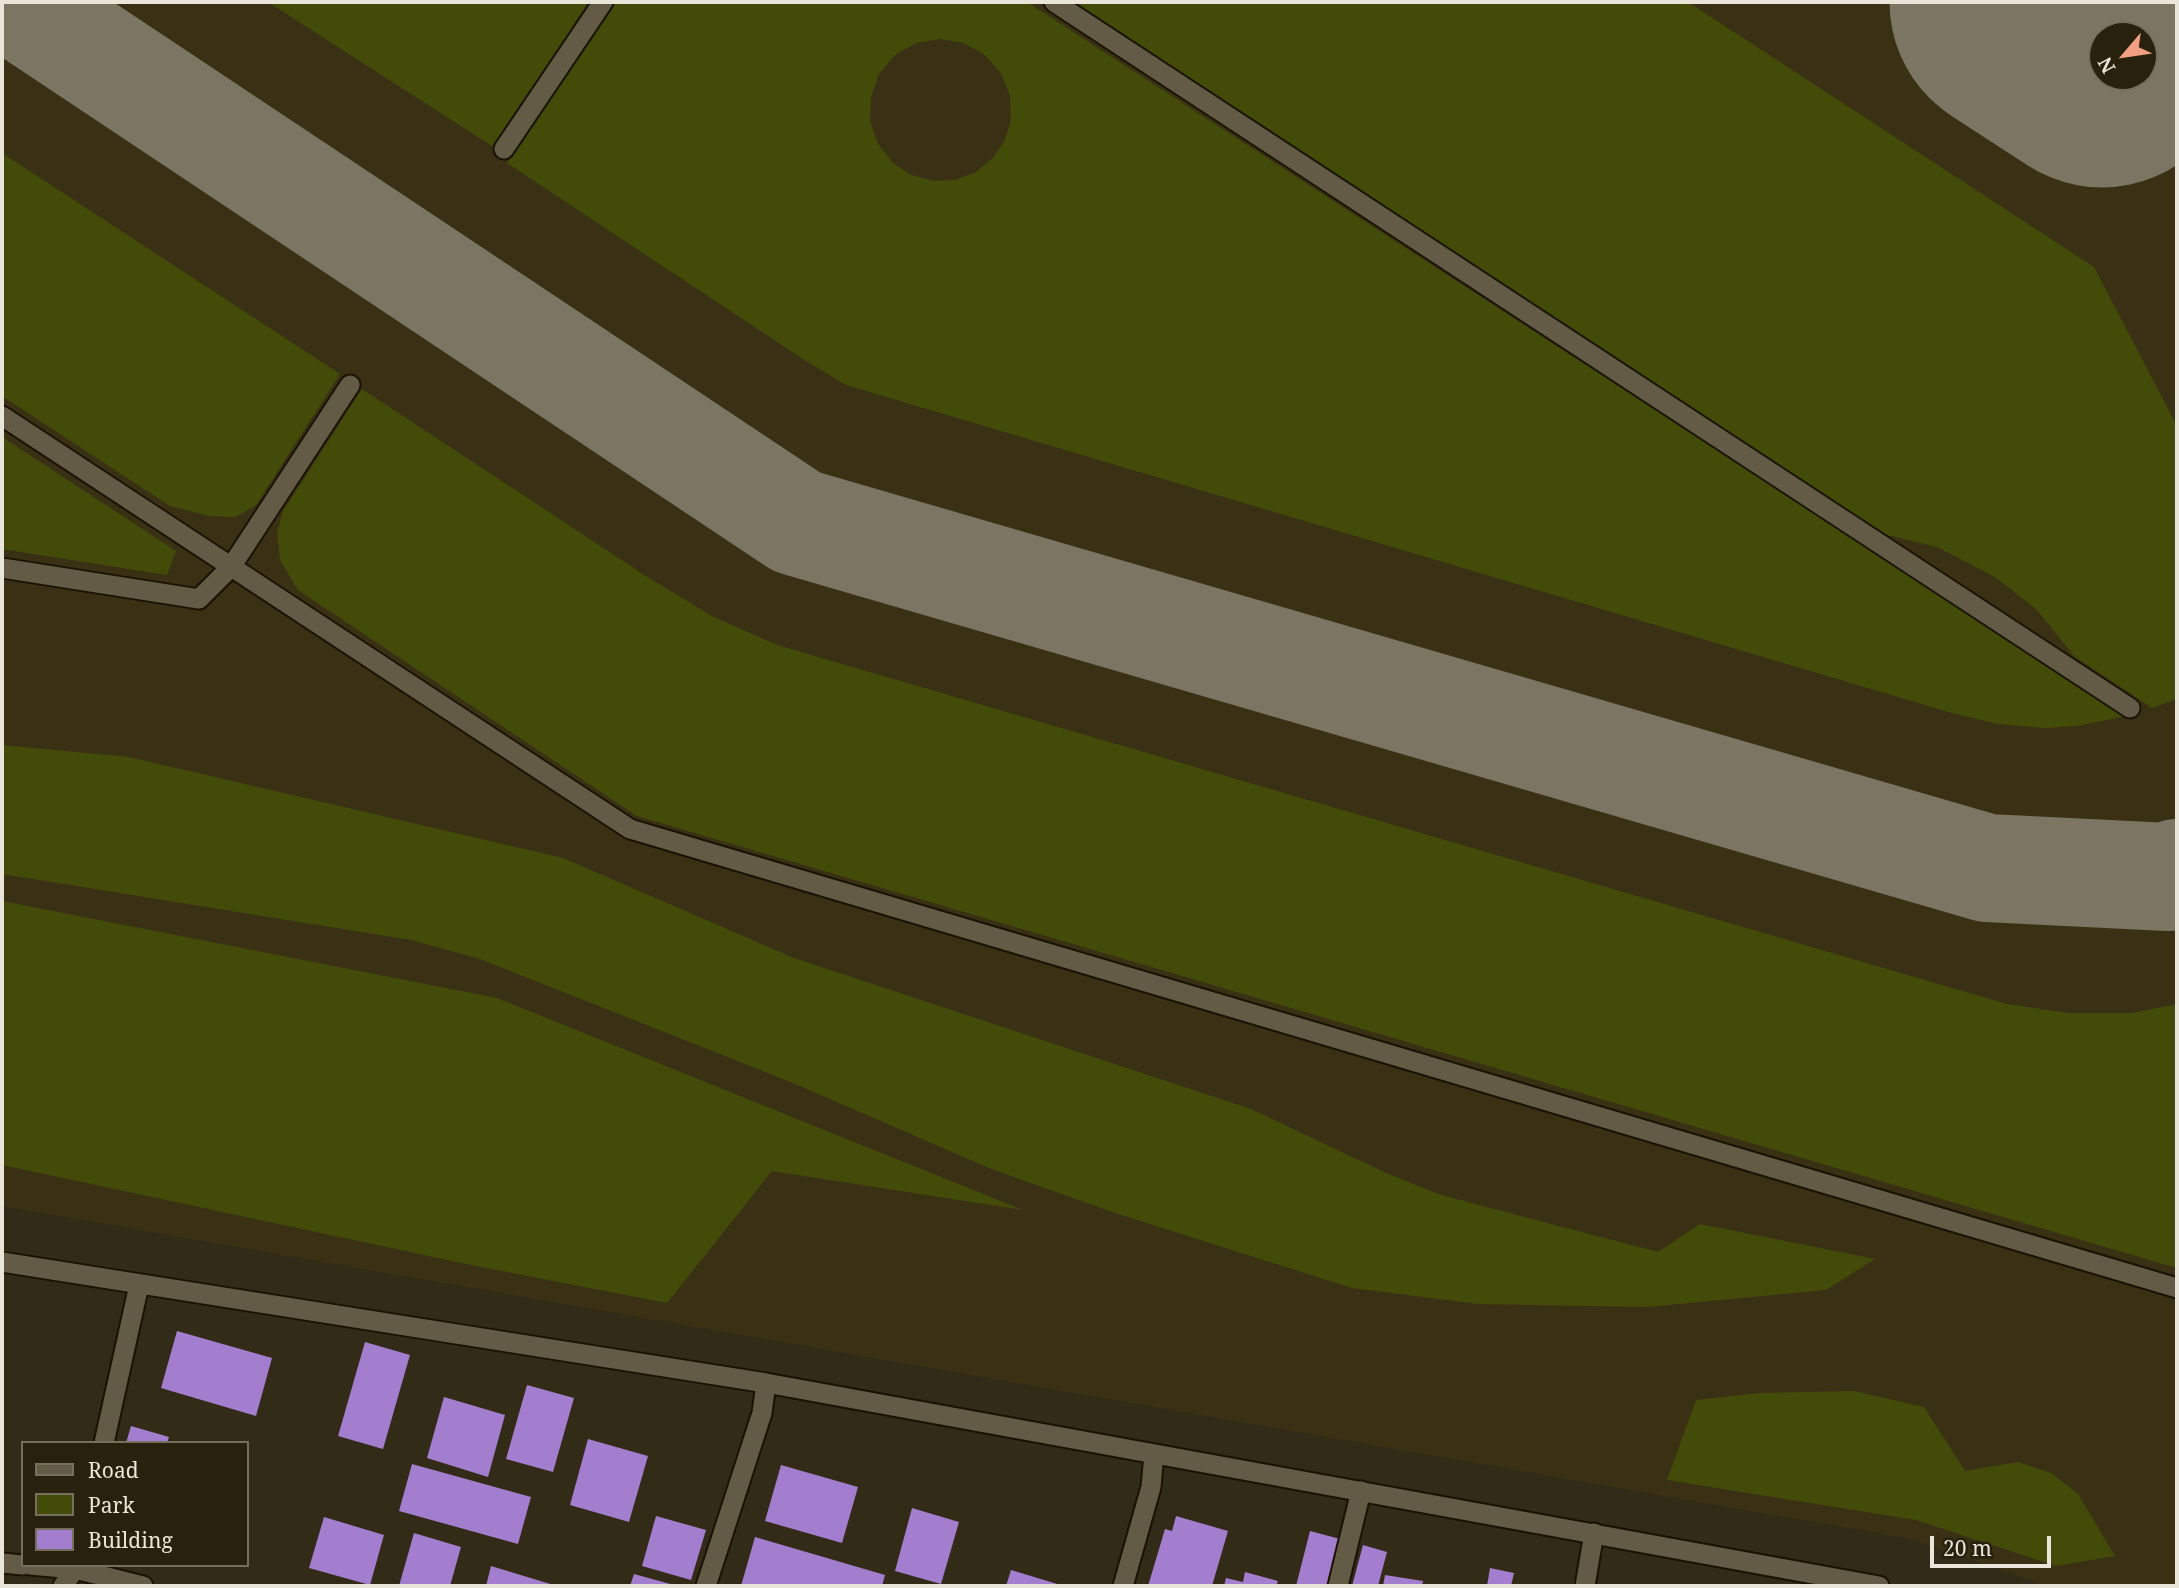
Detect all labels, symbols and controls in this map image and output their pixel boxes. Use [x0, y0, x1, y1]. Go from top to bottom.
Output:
north arrow [2088, 21, 2158, 91]
text: N [2091, 52, 2121, 78]
legend [21, 1441, 248, 1567]
text: Road [88, 1456, 139, 1484]
text: Park [88, 1491, 135, 1519]
scale bar [1934, 1522, 2055, 1566]
text: Building [88, 1526, 173, 1554]
text: 20 m [1943, 1534, 1992, 1562]

